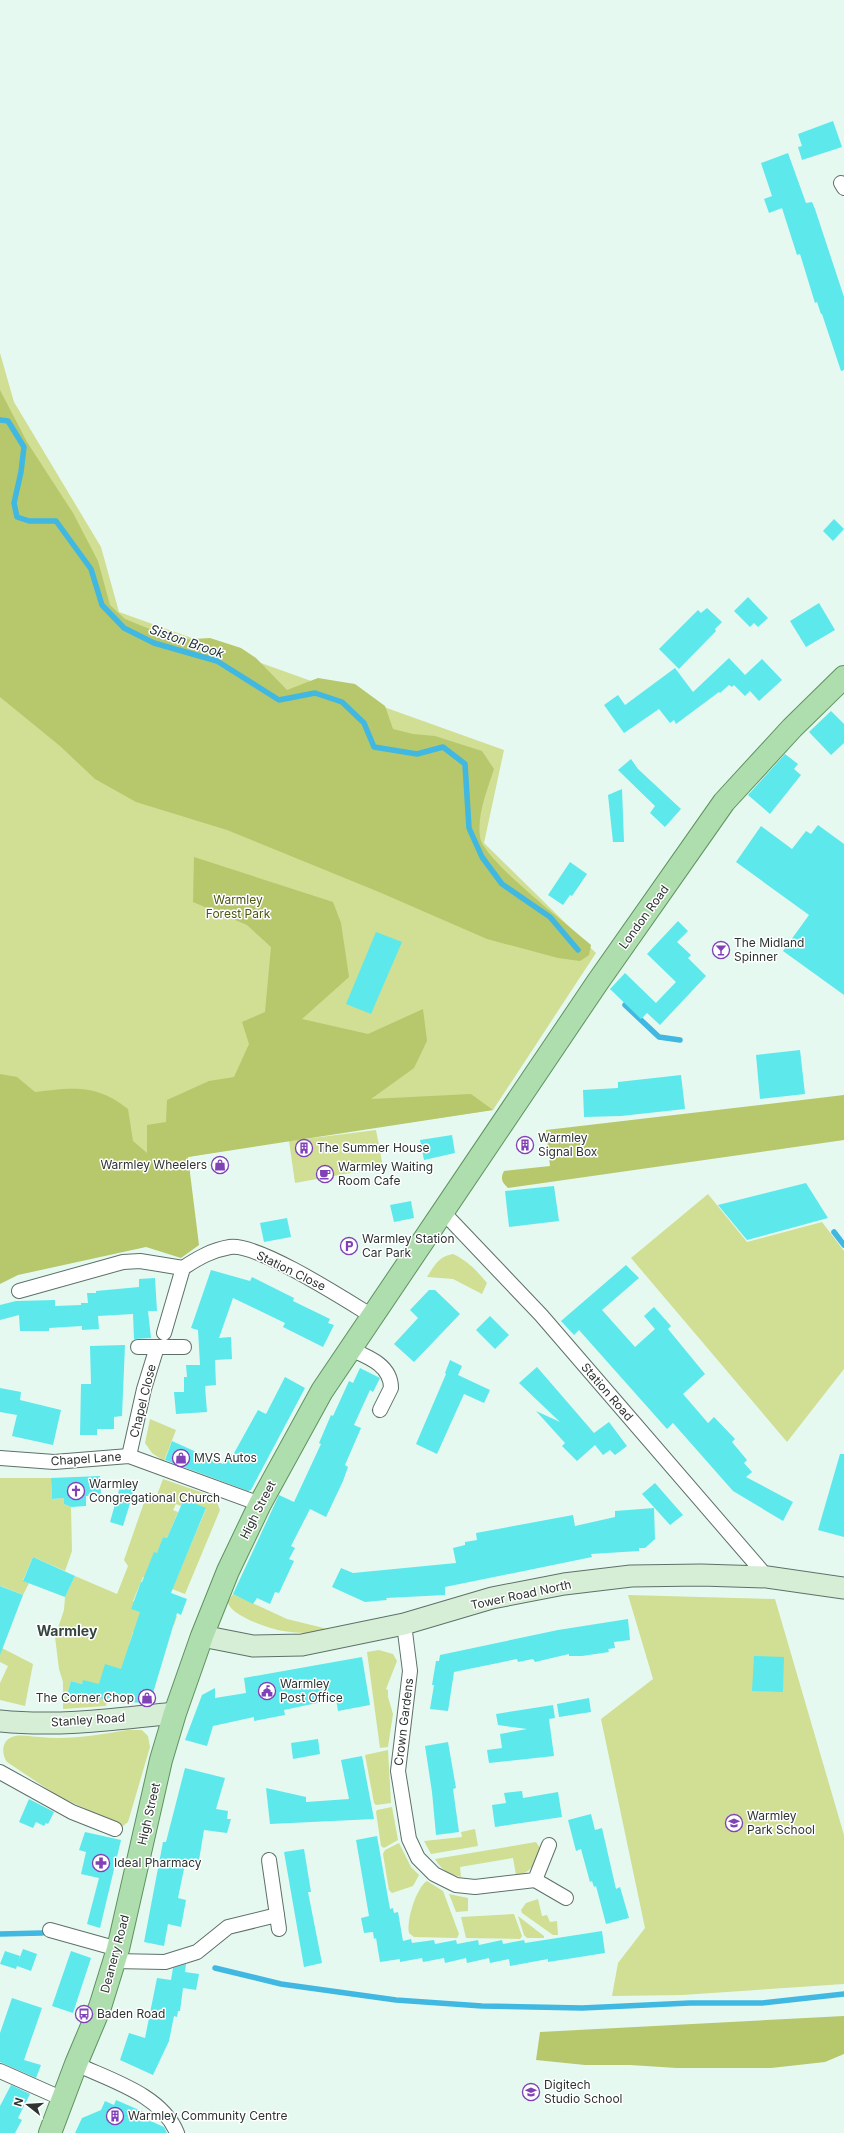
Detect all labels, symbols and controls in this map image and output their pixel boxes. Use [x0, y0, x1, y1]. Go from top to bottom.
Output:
water label: Siston Brook [148, 621, 227, 661]
street label: London Road [615, 882, 672, 951]
park label: Warmley Forest Park [206, 892, 271, 921]
place label: The Midland Spinner [734, 935, 804, 964]
bar icon: The Midland Spinner [711, 940, 731, 960]
place label: Warmley Signal Box [538, 1130, 598, 1159]
building icon: Warmley Signal Box [515, 1135, 535, 1155]
building icon: The Summer House [294, 1138, 314, 1158]
place label: The Summer House [317, 1140, 429, 1155]
shop icon: Warmley Wheelers [210, 1155, 230, 1175]
place label: Warmley Wheelers [100, 1157, 207, 1172]
place label: Warmley Waiting Room Cafe [338, 1159, 433, 1188]
cafe icon: Warmley Waiting Room Cafe [315, 1164, 335, 1184]
place label: Warmley Station Car Park [362, 1231, 455, 1260]
parking icon: Warmley Station Car Park [339, 1236, 359, 1256]
street label: Station Close [254, 1247, 328, 1294]
street label: Station Road [578, 1360, 637, 1424]
street label: Chapel Close [126, 1362, 159, 1439]
shop icon: MVS Autos [171, 1448, 191, 1468]
street label: Chapel Lane [50, 1449, 122, 1468]
place label: MVS Autos [194, 1450, 257, 1465]
place label: Warmley Congregational Church [89, 1476, 220, 1505]
street label: High Street [236, 1478, 279, 1541]
church icon: Warmley Congregational Church [66, 1481, 86, 1501]
street label: Tower Road North [469, 1577, 573, 1613]
district label: Warmley [37, 1622, 98, 1639]
place label: Warmley Post Office [280, 1676, 343, 1705]
street label: Crown Gardens [391, 1677, 416, 1767]
public building icon: Warmley Post Office [257, 1681, 277, 1701]
shop icon: The Corner Chop [137, 1688, 157, 1708]
place label: The Corner Chop [36, 1690, 134, 1705]
street label: Stanley Road [50, 1709, 126, 1730]
street label: High Street [134, 1781, 163, 1847]
place label: Warmley Park School [747, 1808, 815, 1837]
school or university icon: Warmley Park School [724, 1813, 744, 1833]
pharmacy icon: Ideal Pharmacy [91, 1853, 111, 1873]
place label: Ideal Pharmacy [114, 1855, 202, 1870]
street label: Deanery Road [97, 1913, 132, 1995]
bus stop icon: Baden Road [74, 2004, 94, 2024]
place label: Baden Road [97, 2006, 165, 2021]
place label: Digitech Studio School [544, 2077, 623, 2106]
school or university icon: Digitech Studio School [521, 2082, 541, 2102]
north arrow [8, 2085, 48, 2125]
text: N [11, 2096, 26, 2108]
building icon: Warmley Community Centre [105, 2106, 125, 2126]
place label: Warmley Community Centre [128, 2108, 287, 2123]

